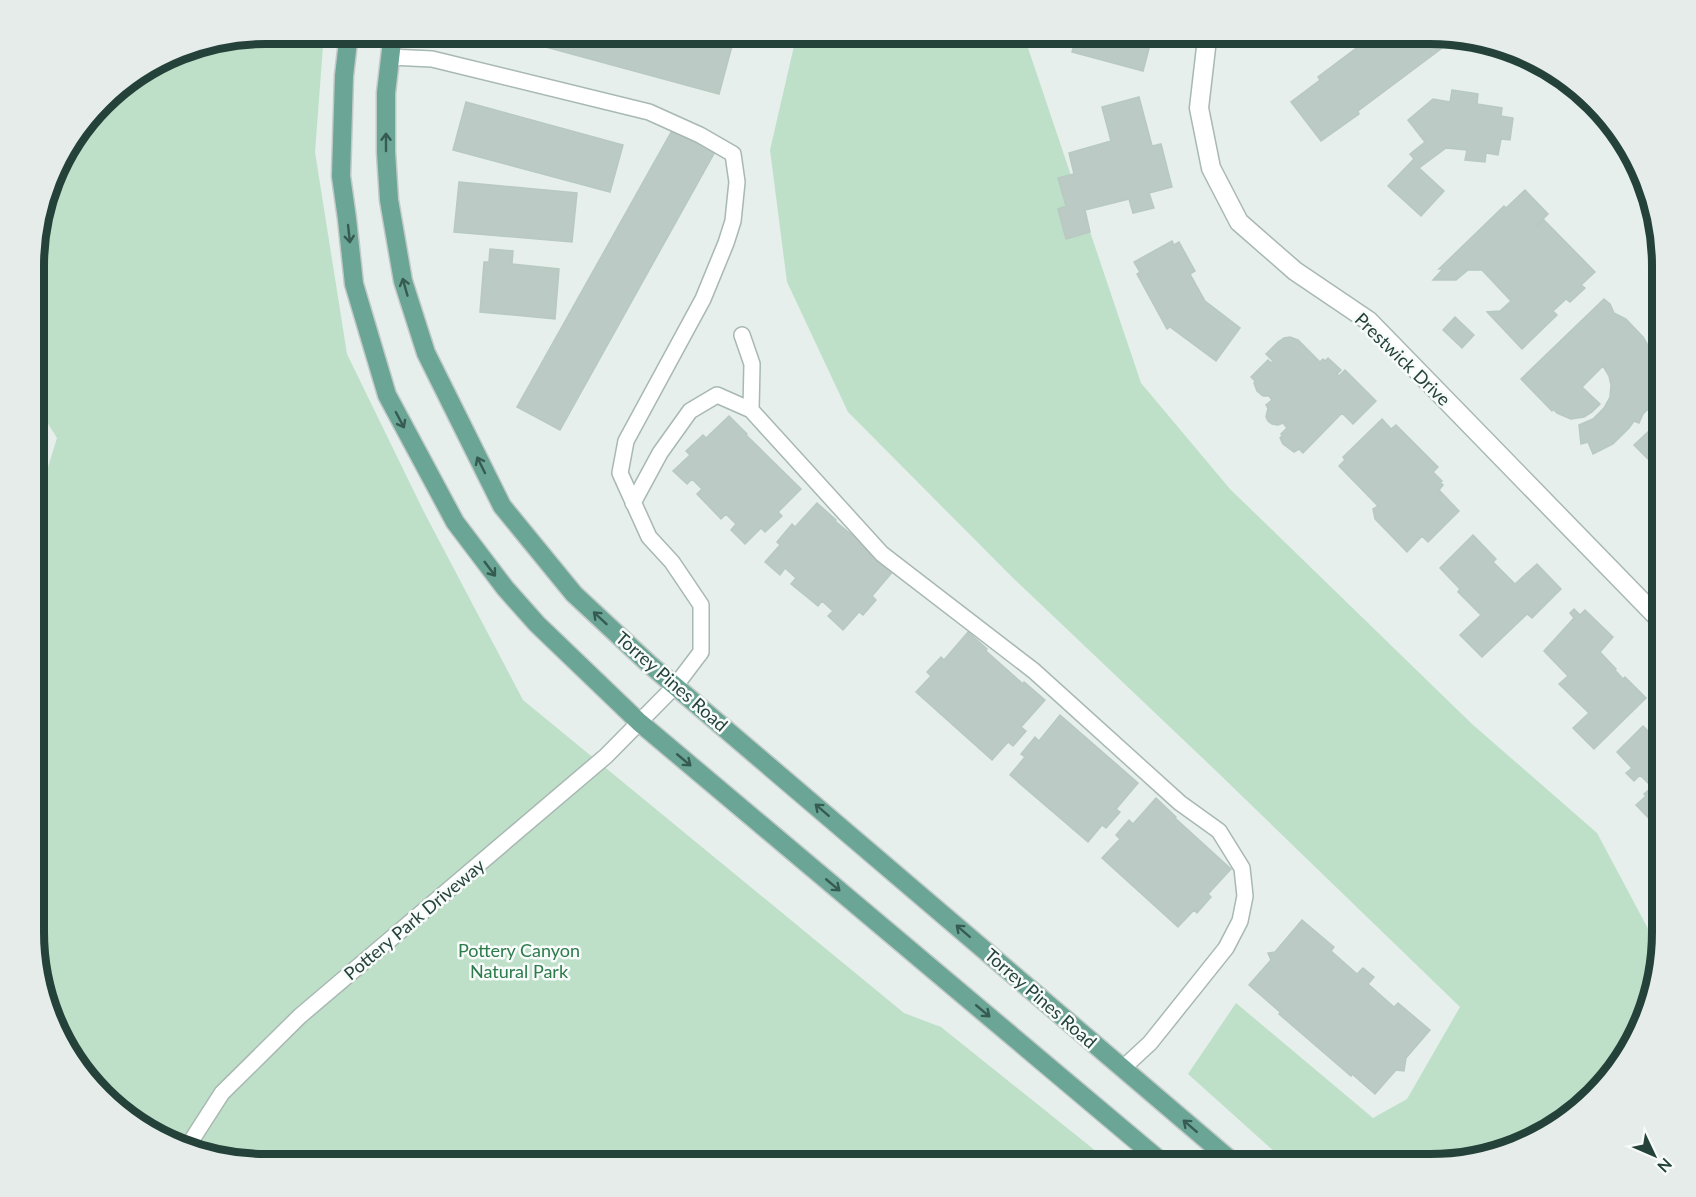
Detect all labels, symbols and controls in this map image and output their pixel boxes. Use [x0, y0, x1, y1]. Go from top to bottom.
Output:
one-way arrow [380, 132, 392, 152]
one-way arrow [344, 223, 355, 243]
one-way arrow [399, 278, 410, 297]
street label: Prestwick Drive [1351, 308, 1455, 410]
one-way arrow [395, 411, 406, 429]
one-way arrow [475, 457, 487, 475]
one-way arrow [483, 560, 496, 576]
one-way arrow [593, 611, 608, 625]
street label: Torrey Pines Road [612, 626, 732, 736]
one-way arrow [676, 753, 692, 766]
one-way arrow [814, 804, 830, 817]
street label: Pottery Park Driveway [339, 853, 489, 984]
one-way arrow [825, 878, 840, 892]
one-way arrow [956, 924, 971, 938]
park label: Pottery Canyon Natural Park [458, 939, 580, 982]
street label: Torrey Pines Road [981, 943, 1101, 1053]
one-way arrow [975, 1004, 990, 1018]
one-way arrow [1183, 1119, 1198, 1133]
north arrow [1624, 1125, 1684, 1185]
text: N [1654, 1155, 1676, 1177]

